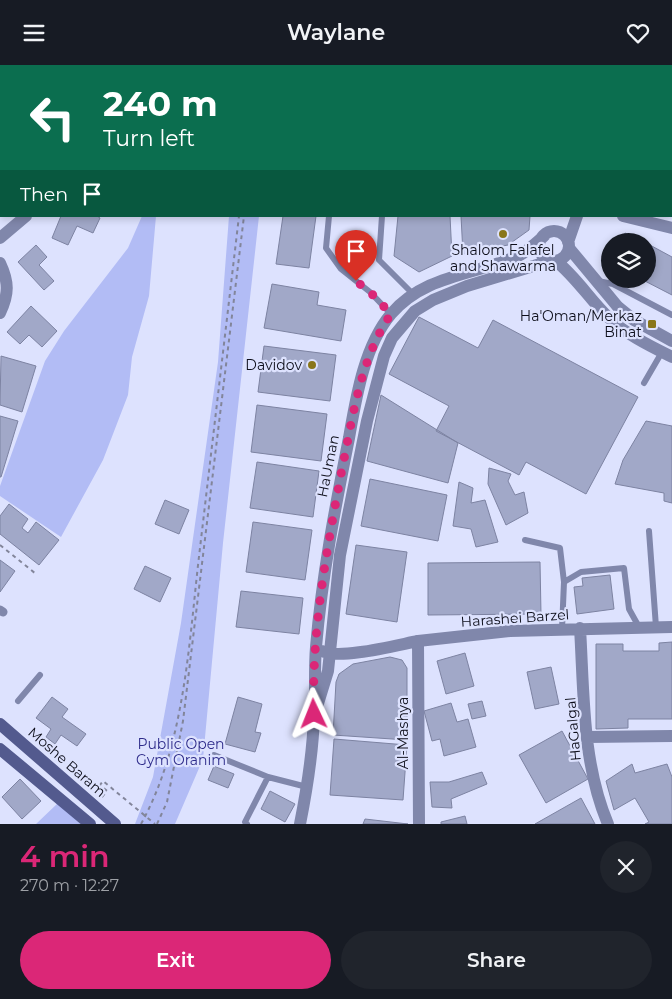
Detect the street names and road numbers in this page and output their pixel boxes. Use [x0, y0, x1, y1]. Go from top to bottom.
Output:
street label: HaUman [313, 433, 343, 499]
street label: Harashei Barzel [460, 605, 570, 631]
street label: HaGalgal [561, 696, 585, 762]
street label: Al-Mashya [394, 697, 412, 769]
street label: Moshe Baram [24, 723, 110, 801]

